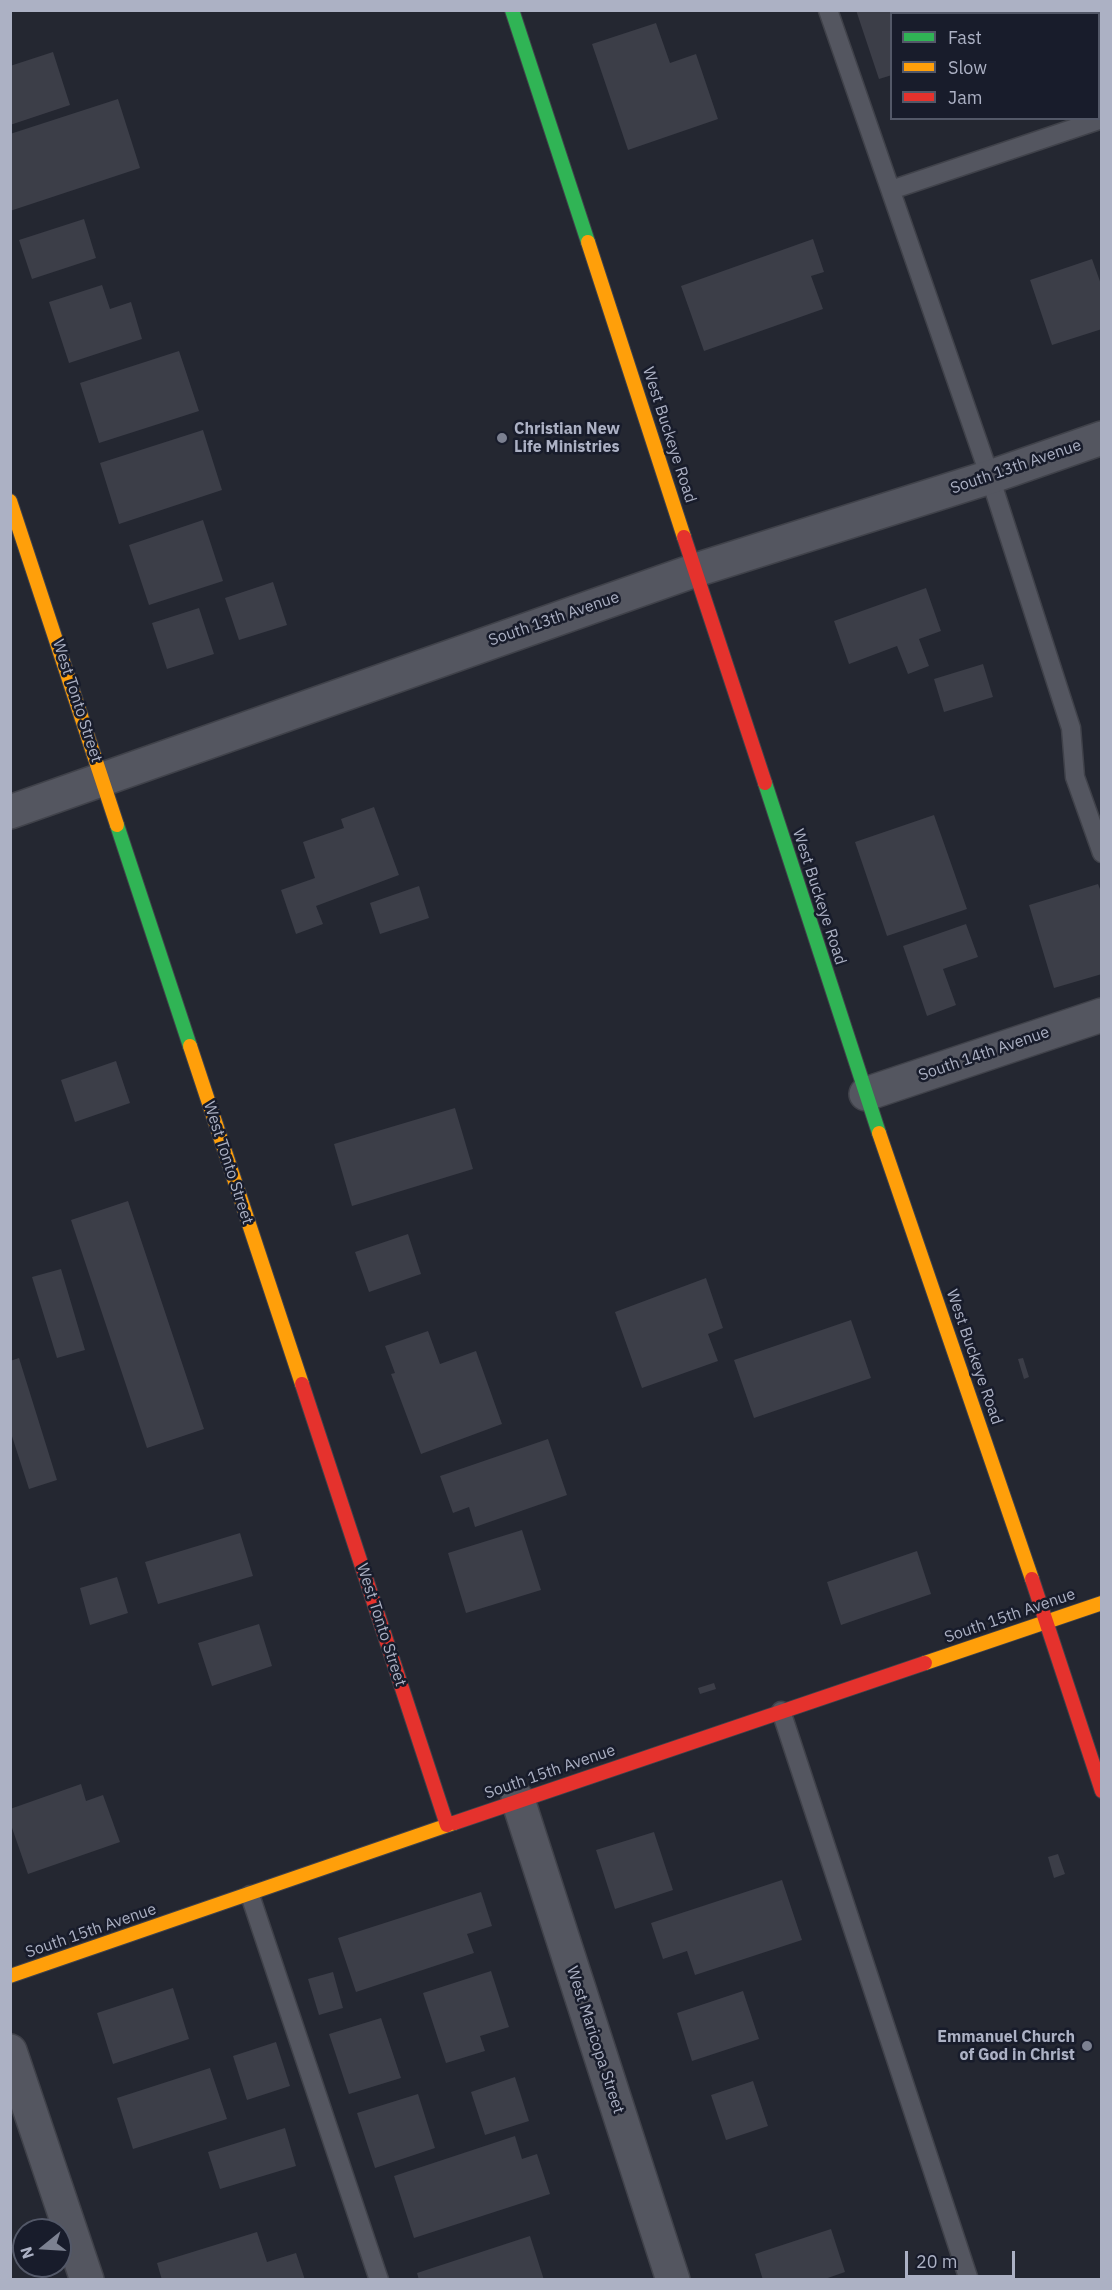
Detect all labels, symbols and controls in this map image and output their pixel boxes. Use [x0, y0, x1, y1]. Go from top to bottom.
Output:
legend [890, 12, 1100, 120]
text: Fast [948, 26, 982, 49]
text: Slow [948, 56, 987, 79]
text: Jam [948, 86, 983, 109]
street label: West Buckeye Road [638, 365, 700, 505]
place label: Christian New Life Ministries [514, 419, 620, 457]
marker: Christian New Life Ministries [495, 431, 509, 445]
street label: South 13th Avenue [948, 436, 1084, 498]
street label: South 13th Avenue [486, 588, 622, 650]
street label: West Tonto Street [48, 637, 106, 765]
street label: West Buckeye Road [788, 827, 850, 967]
street label: South 14th Avenue [916, 1023, 1052, 1085]
street label: West Tonto Street [199, 1099, 257, 1227]
street label: West Buckeye Road [942, 1287, 1006, 1427]
street label: West Tonto Street [352, 1561, 410, 1689]
street label: South 15th Avenue [942, 1585, 1078, 1647]
street label: South 15th Avenue [482, 1741, 618, 1803]
street label: South 15th Avenue [23, 1900, 159, 1962]
street label: West Maricopa Street [562, 1964, 628, 2116]
place label: Emmanuel Church of God in Christ [937, 2027, 1075, 2065]
marker: Emmanuel Church of God in Christ [1080, 2039, 1094, 2053]
north arrow [12, 2218, 72, 2278]
scale bar [908, 2239, 1018, 2277]
text: N [15, 2244, 38, 2262]
text: 20 m [916, 2250, 958, 2273]

